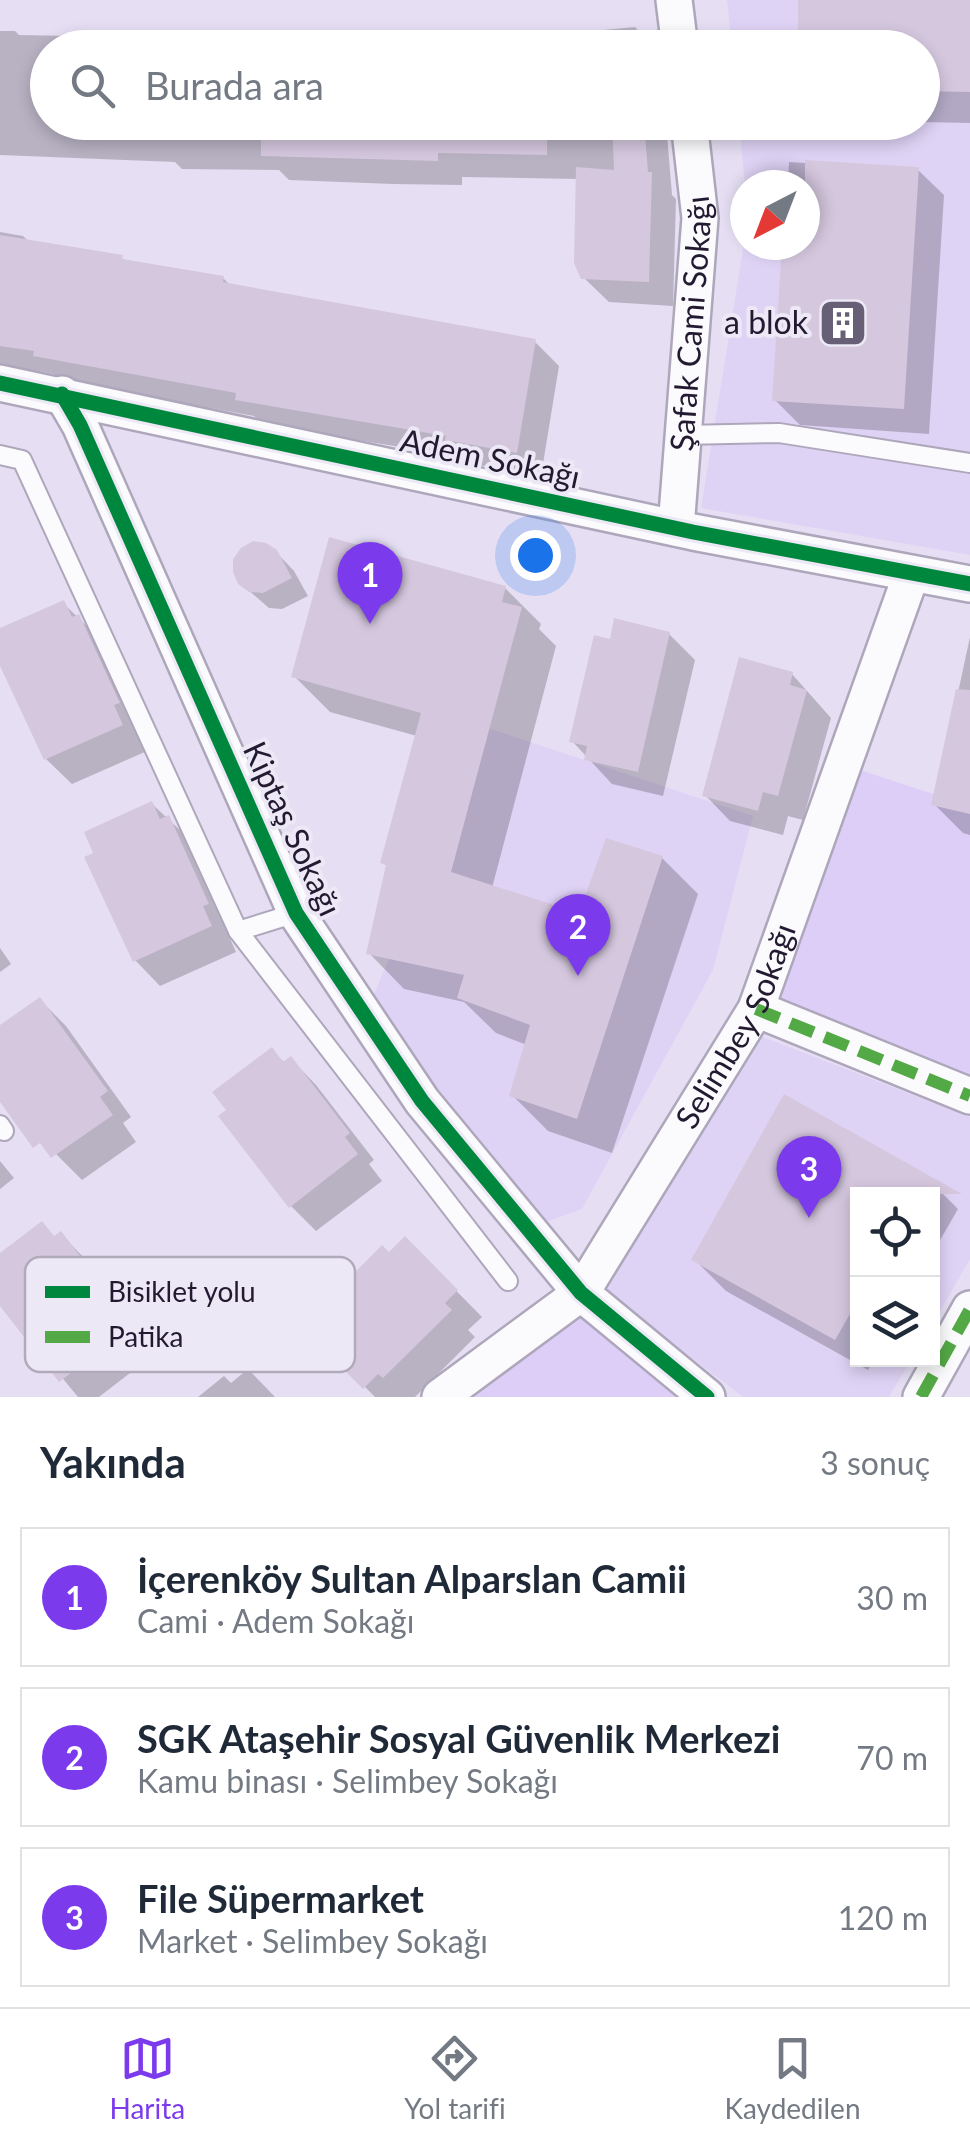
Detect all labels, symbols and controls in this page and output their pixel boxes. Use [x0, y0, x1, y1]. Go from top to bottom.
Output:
search box [30, 30, 940, 140]
icon: search [65, 58, 120, 113]
text: Burada ara [145, 62, 324, 108]
north arrow [730, 170, 820, 260]
street label: Şafak Cami Sokağı [661, 194, 718, 453]
building icon: a blok [817, 297, 869, 349]
place label: a blok [724, 302, 809, 341]
street label: Adem Sokağı [397, 419, 584, 496]
your location [510, 530, 561, 581]
pin: 1 [338, 542, 402, 624]
street label: Kiptaş Sokağı [236, 735, 351, 922]
pin: 2 [546, 894, 610, 976]
street label: Selimbey Sokağı [666, 918, 803, 1135]
pin: 3 [776, 1136, 842, 1218]
map controls [850, 1187, 940, 1367]
button: locate [850, 1187, 940, 1277]
legend [25, 1257, 355, 1372]
text: Bisiklet yolu [108, 1274, 256, 1308]
button: layers [850, 1277, 940, 1367]
text: Patika [108, 1319, 184, 1353]
text: Yakında [40, 1437, 186, 1487]
text: 3 sonuç [820, 1443, 930, 1482]
text: İçerenköy Sultan Alparslan Camii [137, 1555, 687, 1601]
text: 1 [65, 1578, 84, 1617]
text: 30 m [856, 1578, 928, 1617]
text: Cami · Adem Sokağı [137, 1601, 414, 1640]
text: SGK Ataşehir Sosyal Güvenlik Merkezi [137, 1715, 780, 1761]
text: 2 [65, 1738, 84, 1777]
text: 70 m [856, 1738, 928, 1777]
text: Kamu binası · Selimbey Sokağı [137, 1761, 558, 1800]
text: File Süpermarket [137, 1875, 424, 1921]
text: 3 [65, 1898, 84, 1937]
text: 120 m [838, 1898, 928, 1937]
text: Market · Selimbey Sokağı [137, 1921, 488, 1960]
tab: Harita [109, 2031, 185, 2125]
tab: Yol tarifi [404, 2031, 506, 2125]
tab: Kaydedilen [725, 2031, 861, 2125]

